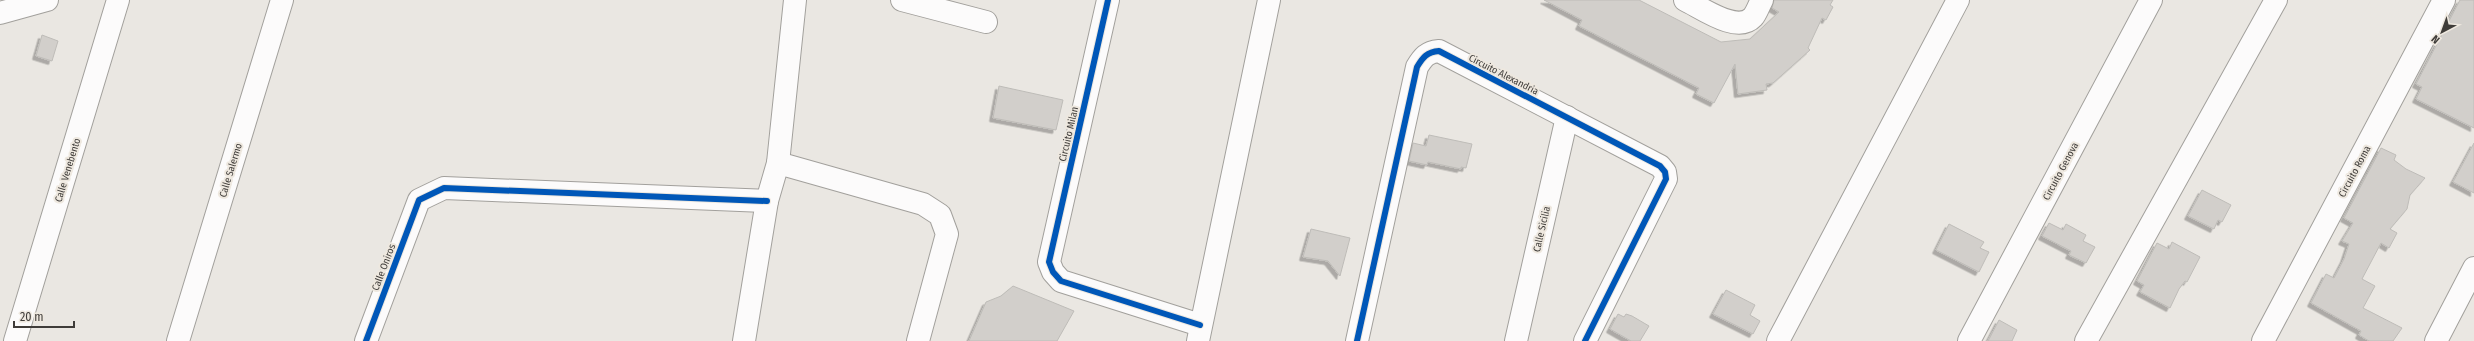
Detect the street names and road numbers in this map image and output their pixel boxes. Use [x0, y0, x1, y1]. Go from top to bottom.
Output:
street label: Circuito Alexandria [1467, 52, 1541, 98]
street label: Circuito Milan [1057, 106, 1081, 163]
street label: Calle Venebento [53, 137, 83, 204]
street label: Circuito Genova [2041, 140, 2081, 202]
street label: Calle Salermo [217, 142, 245, 199]
street label: Circuito Roma [2336, 144, 2374, 199]
street label: Calle Sicilia [1531, 205, 1553, 253]
street label: Calle Oniros [370, 242, 398, 292]

